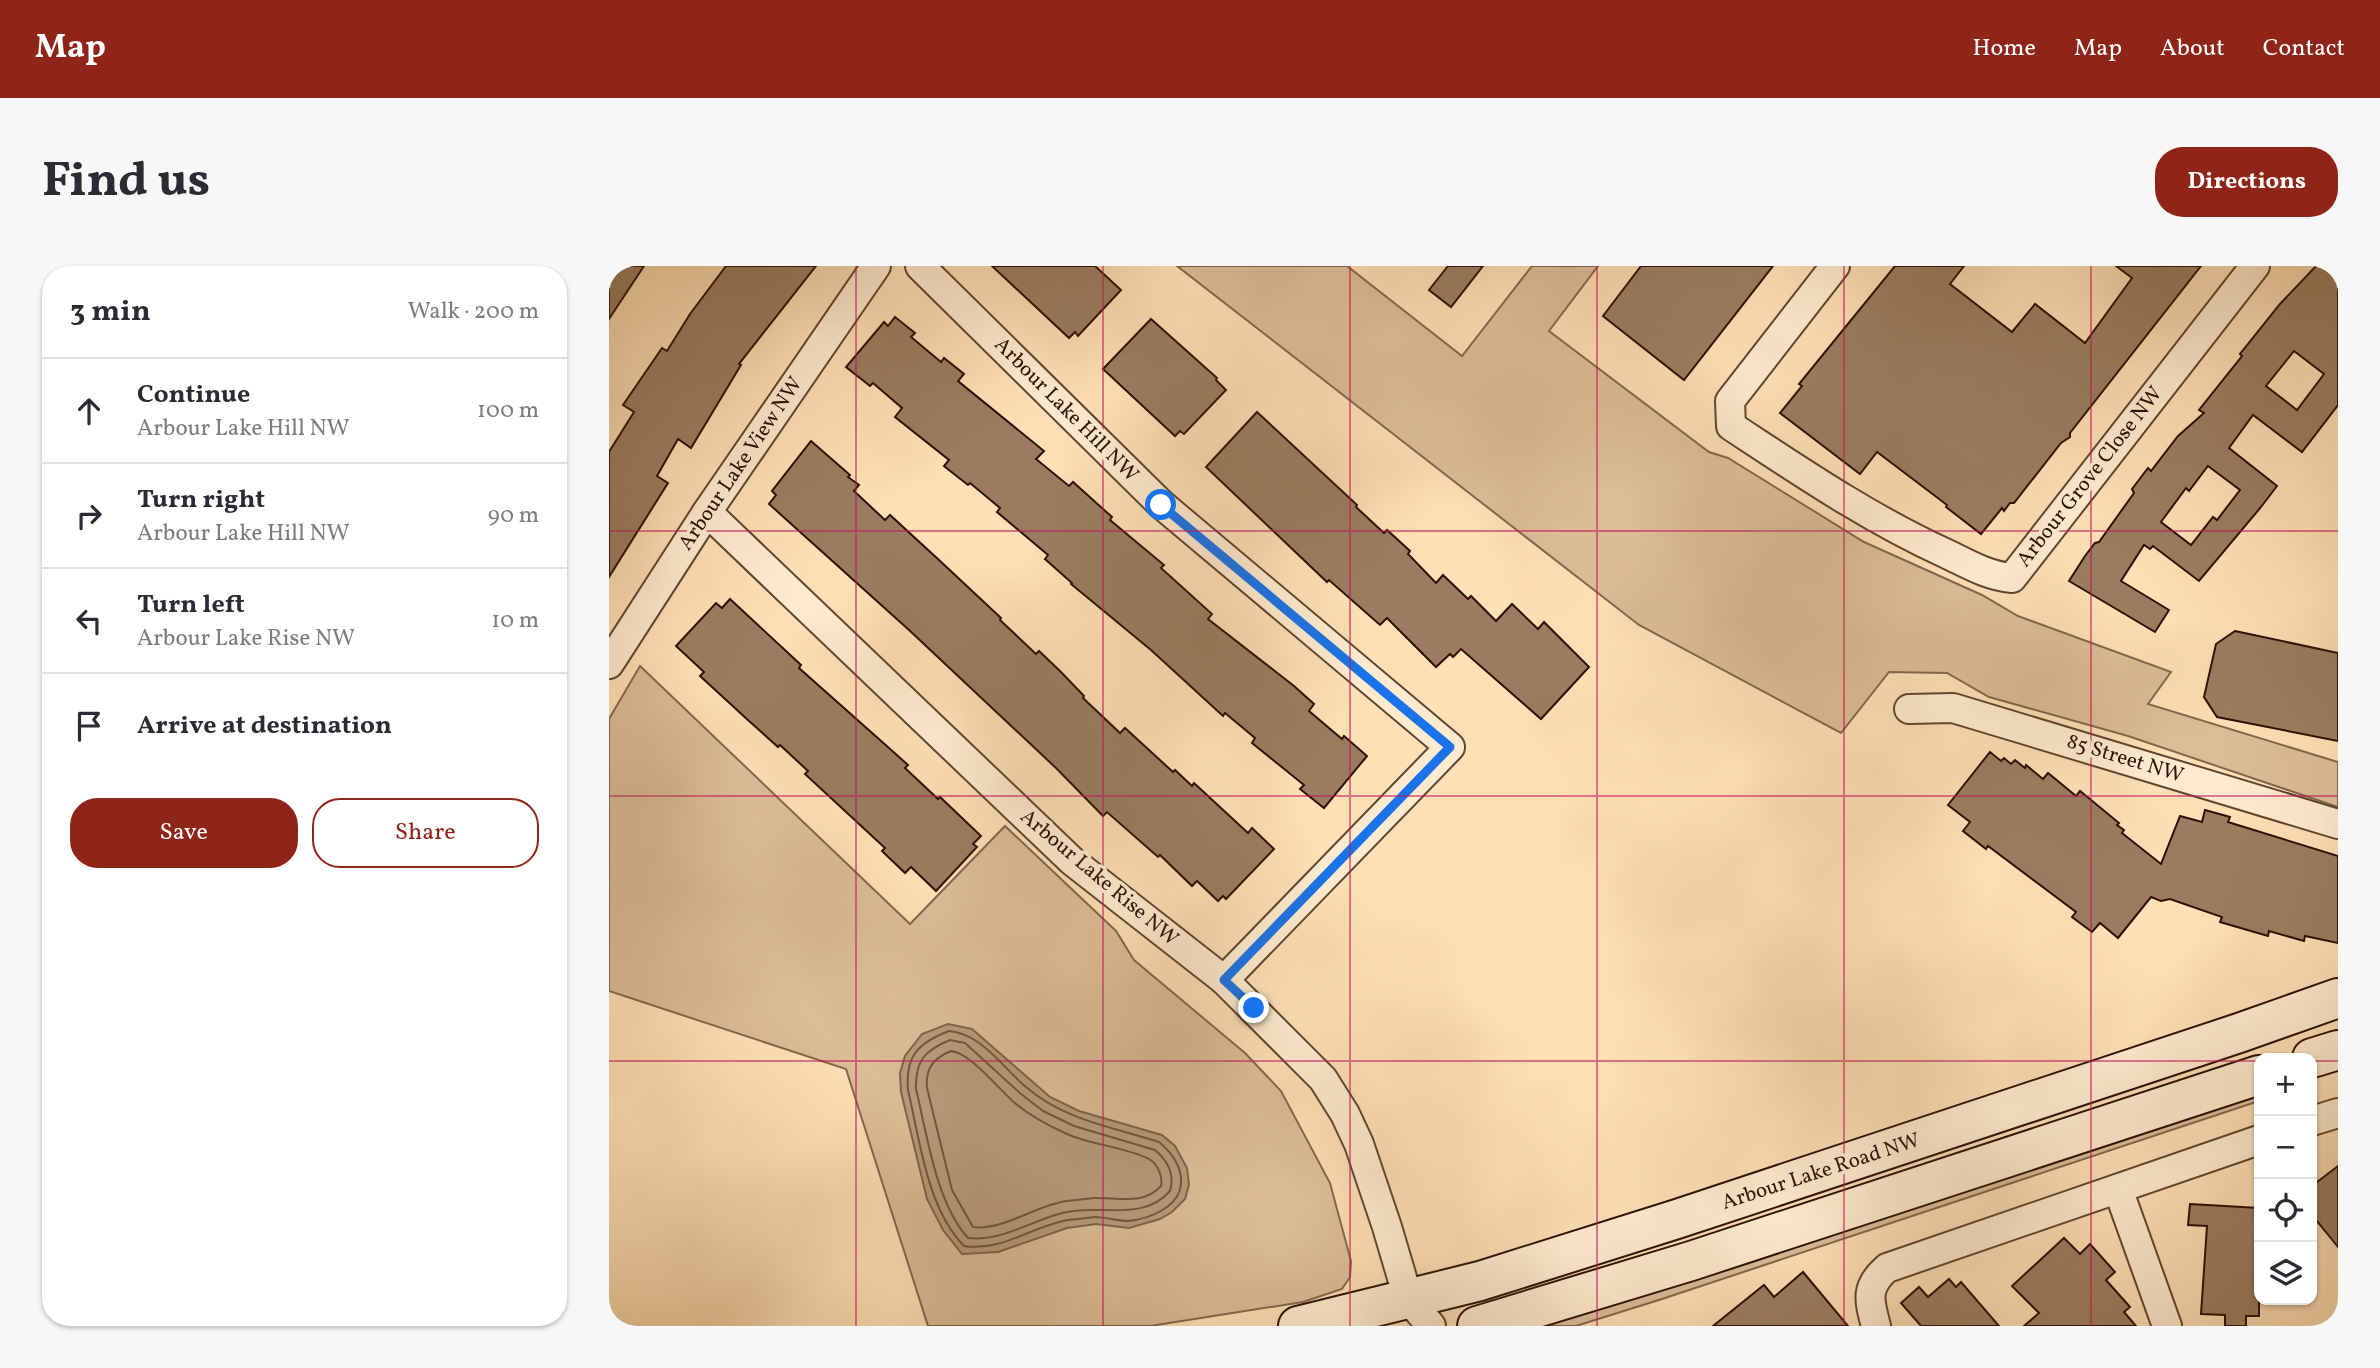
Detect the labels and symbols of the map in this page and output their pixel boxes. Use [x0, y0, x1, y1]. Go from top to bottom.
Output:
street label: Arbour Lake Hill NW [987, 331, 1145, 489]
street label: Arbour Lake View NW [672, 371, 810, 557]
street label: Arbour Grove Close NW [2010, 381, 2170, 573]
route start [1145, 489, 1176, 520]
street label: 85 Street NW [2063, 727, 2187, 791]
street label: Arbour Lake Rise NW [1013, 803, 1185, 953]
route end [1238, 992, 1269, 1023]
street label: Arbour Lake Road NW [1718, 1126, 1924, 1218]

